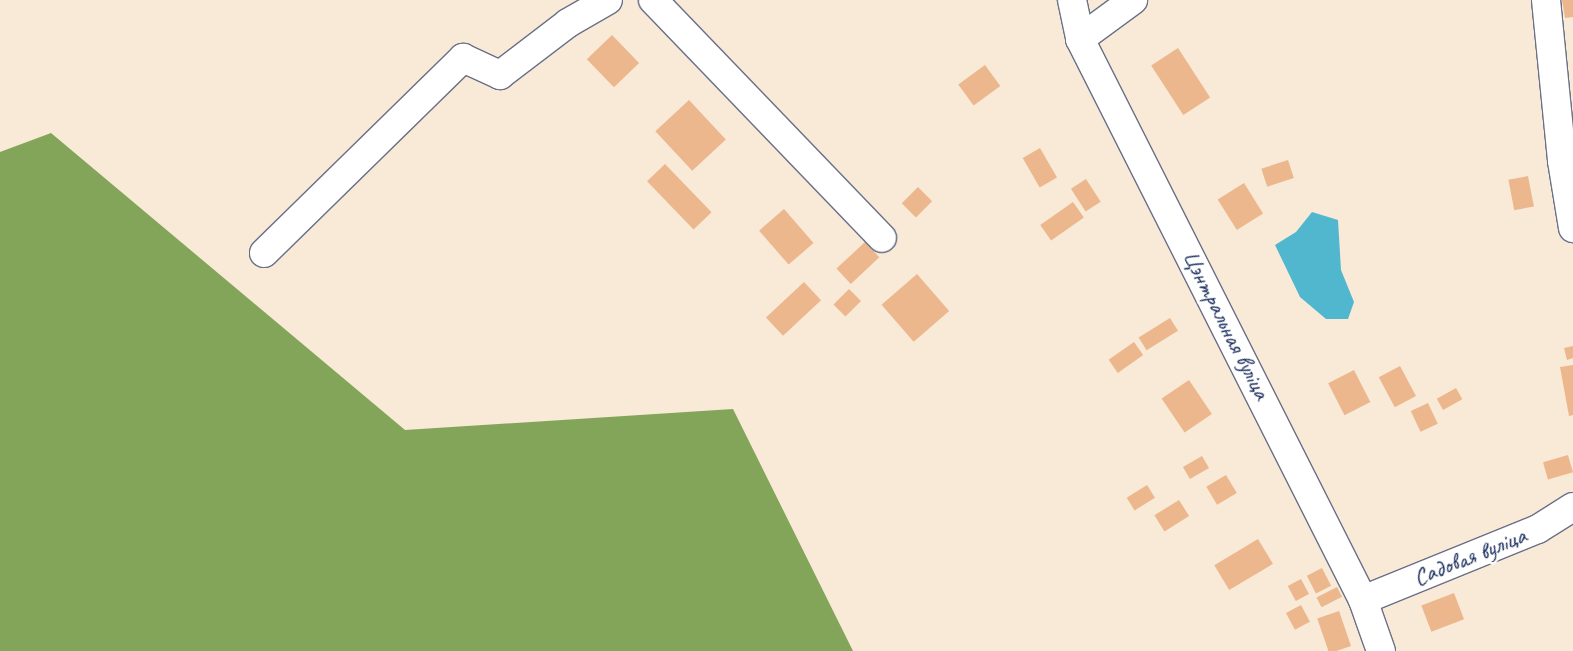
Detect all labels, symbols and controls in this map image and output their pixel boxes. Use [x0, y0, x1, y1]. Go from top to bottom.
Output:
street label: Цэнтральная вуліца [1176, 246, 1276, 404]
street label: Садовая вуліца [1410, 522, 1530, 592]

